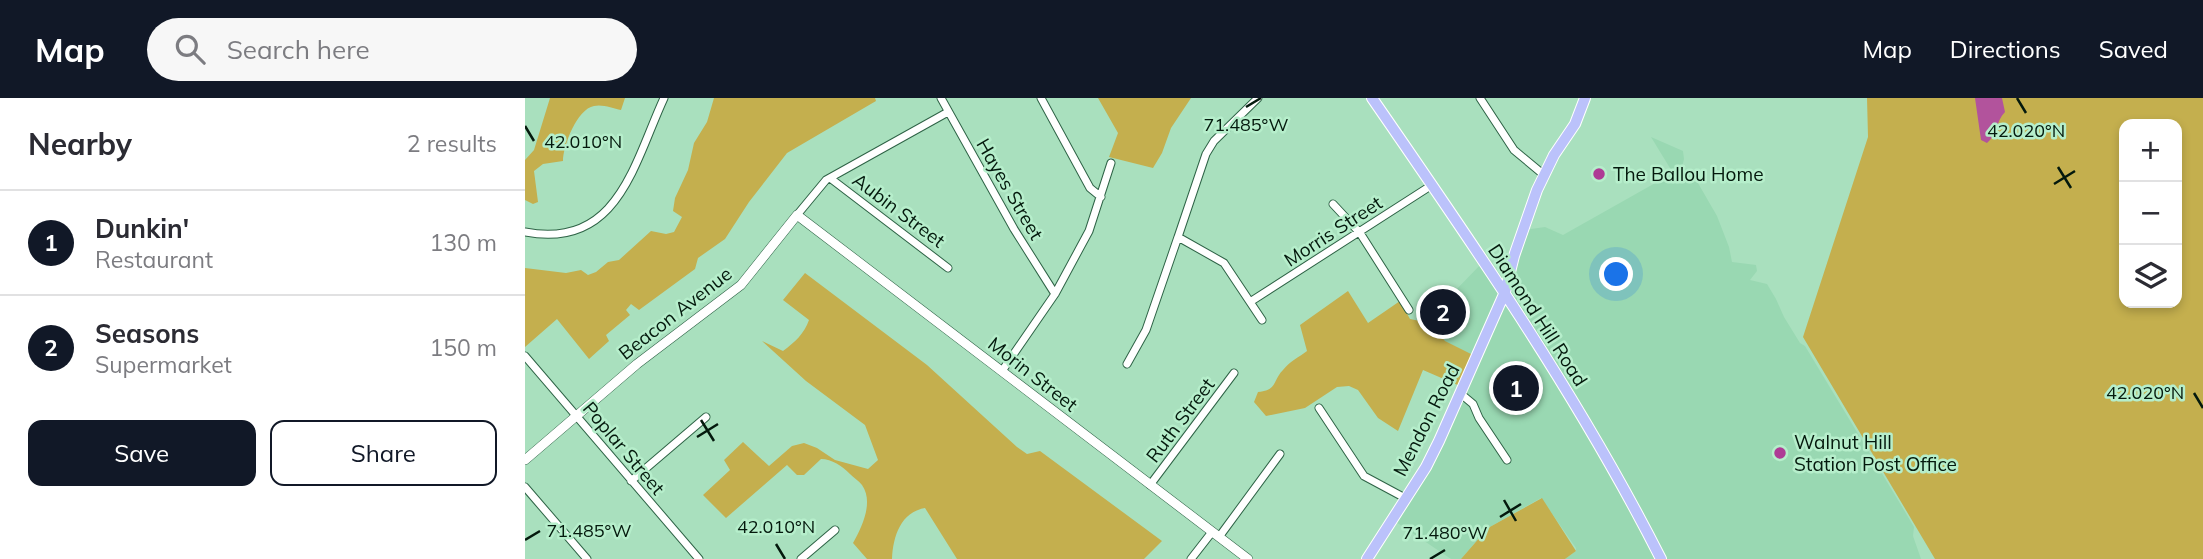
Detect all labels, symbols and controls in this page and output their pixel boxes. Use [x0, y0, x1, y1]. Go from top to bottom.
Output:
search box [147, 18, 637, 81]
text: Map [35, 29, 105, 70]
icon: search [171, 30, 209, 68]
text: Search here [227, 33, 370, 66]
text: Map [1862, 34, 1912, 64]
text: Directions [1950, 34, 2061, 64]
text: Saved [2099, 34, 2168, 64]
text: 71.485°W [1203, 113, 1289, 136]
text: 42.020°N [1987, 119, 2065, 142]
map controls [2119, 119, 2182, 308]
button: + [2119, 119, 2182, 182]
text: Nearby [28, 125, 132, 163]
text: 2 results [407, 129, 497, 158]
text: 42.010°N [544, 130, 622, 153]
street label: Hayes Street [971, 134, 1049, 244]
place label: The Ballou Home [1613, 162, 1763, 186]
marker: The Ballou Home [1591, 166, 1607, 182]
street label: Aubin Street [848, 167, 950, 253]
button: − [2119, 182, 2182, 245]
street label: Morris Street [1279, 190, 1387, 272]
text: Dunkin' [95, 212, 189, 245]
text: 1 [44, 228, 58, 257]
text: 130 m [429, 228, 497, 257]
street label: Diamond Hill Road [1483, 239, 1593, 391]
text: Restaurant [95, 245, 213, 274]
button: layers [2119, 245, 2182, 308]
your location [1599, 257, 1633, 291]
street label: Beacon Avenue [614, 261, 736, 365]
pin: 2 [1420, 286, 1466, 338]
text: Seasons [95, 317, 199, 350]
street label: Morin Street [983, 332, 1083, 417]
text: 2 [44, 333, 58, 362]
text: 150 m [429, 333, 497, 362]
text: Supermarket [95, 350, 232, 379]
street label: Mendon Road [1387, 360, 1465, 480]
pin: 1 [1493, 362, 1539, 414]
street label: Ruth Street [1141, 373, 1220, 467]
text: 42.020°N [2106, 381, 2184, 404]
street label: Poplar Street [578, 396, 670, 500]
button: Save [28, 420, 256, 486]
button: Share [270, 420, 497, 486]
place label: Walnut Hill Station Post Office [1794, 430, 1957, 476]
marker: Walnut Hill Station Post Office [1772, 445, 1788, 461]
text: 42.010°N [737, 515, 815, 538]
text: 71.485°W [546, 519, 632, 542]
text: 71.480°W [1402, 521, 1488, 544]

